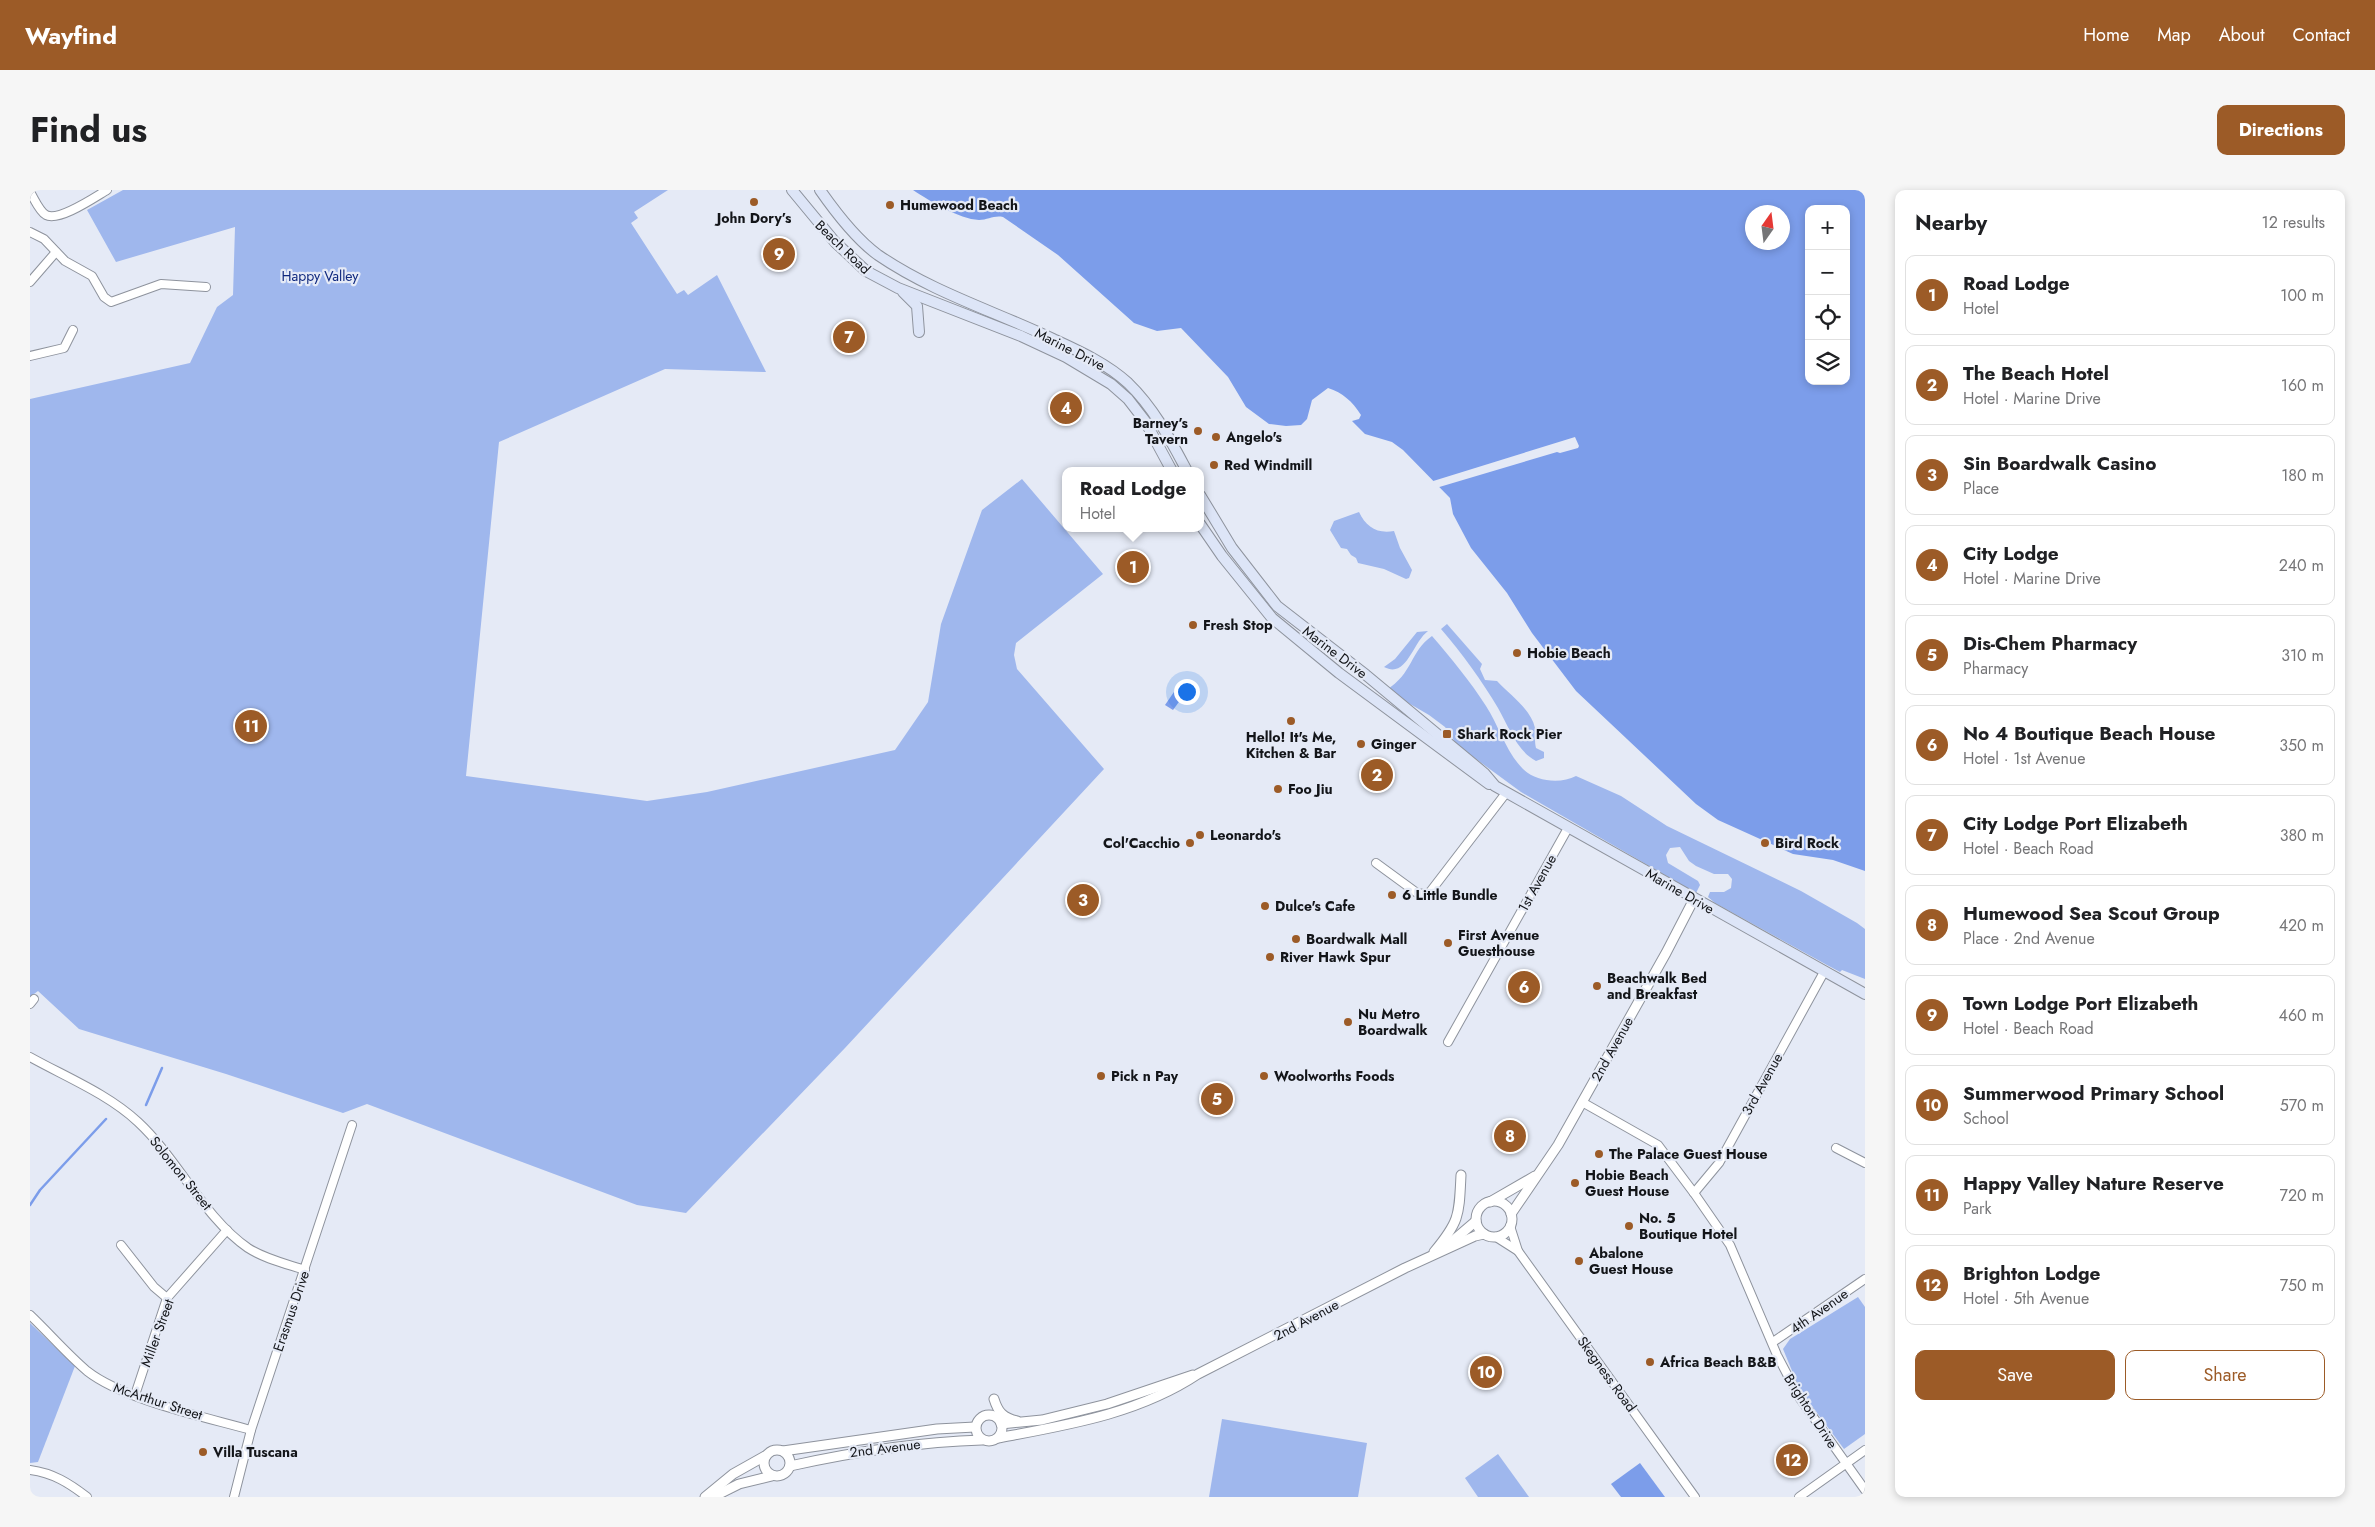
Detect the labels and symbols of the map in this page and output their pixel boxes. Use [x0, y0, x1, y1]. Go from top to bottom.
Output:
place label: Humewood Beach [900, 195, 1018, 215]
marker: John Dory’s [748, 196, 760, 208]
marker: Humewood Beach [884, 199, 896, 211]
north arrow [1745, 205, 1790, 250]
place label: John Dory’s [714, 208, 792, 228]
street label: Beach Road [811, 215, 875, 279]
pin: 9 [763, 235, 795, 273]
park label: Happy Valley [281, 266, 359, 286]
pin: 7 [833, 318, 865, 356]
street label: Marine Drive [1031, 323, 1109, 375]
pin: 4 [1050, 389, 1082, 427]
place label: Barney’s Tavern [1133, 413, 1189, 449]
marker: Barney’s Tavern [1192, 425, 1204, 437]
place label: Angelo's [1225, 427, 1282, 447]
marker: Angelo's [1210, 431, 1222, 443]
place label: Red Windmill [1224, 455, 1312, 475]
marker: Red Windmill [1208, 459, 1220, 471]
pin: 1 [1117, 548, 1149, 586]
place label: Fresh Stop [1203, 615, 1273, 635]
marker: Fresh Stop [1187, 619, 1199, 631]
street label: Marine Drive [1298, 621, 1372, 683]
place label: Hobie Beach [1527, 643, 1611, 663]
marker: Hobie Beach [1511, 647, 1523, 659]
your location [1174, 679, 1200, 705]
pin: 11 [235, 707, 267, 745]
marker: Hello! It's Me, Kitchen & Bar [1285, 715, 1297, 727]
place label: Shark Rock Pier [1457, 724, 1562, 744]
place label: Hello! It's Me, Kitchen & Bar [1246, 727, 1337, 763]
marker: Shark Rock Pier [1441, 728, 1453, 740]
place label: Ginger [1371, 734, 1417, 754]
marker: Ginger [1355, 738, 1367, 750]
pin: 2 [1361, 756, 1393, 794]
place label: Foo Jiu [1288, 779, 1333, 799]
marker: Foo Jiu [1272, 783, 1284, 795]
place label: Leonardo's [1210, 825, 1281, 845]
marker: Leonardo's [1194, 829, 1206, 841]
place label: Col'Cacchio [1103, 833, 1180, 853]
place label: Bird Rock [1775, 833, 1839, 853]
marker: Col'Cacchio [1184, 837, 1196, 849]
marker: Bird Rock [1759, 837, 1771, 849]
street label: 1st Avenue [1513, 851, 1561, 915]
street label: Marine Drive [1642, 863, 1718, 919]
pin: 3 [1067, 881, 1099, 919]
place label: 6 Little Bundle [1402, 885, 1498, 905]
marker: 6 Little Bundle [1386, 889, 1398, 901]
place label: Dulce's Cafe [1275, 896, 1355, 916]
marker: Dulce's Cafe [1259, 900, 1271, 912]
place label: First Avenue Guesthouse [1458, 925, 1539, 961]
place label: Boardwalk Mall [1306, 929, 1407, 949]
marker: Boardwalk Mall [1290, 933, 1302, 945]
marker: First Avenue Guesthouse [1442, 937, 1454, 949]
place label: River Hawk Spur [1280, 947, 1391, 967]
marker: River Hawk Spur [1264, 951, 1276, 963]
pin: 6 [1508, 968, 1540, 1006]
place label: Beachwalk Bed and Breakfast [1607, 968, 1707, 1004]
marker: Beachwalk Bed and Breakfast [1591, 980, 1603, 992]
place label: Nu Metro Boardwalk [1358, 1004, 1428, 1040]
street label: 2nd Avenue [1586, 1013, 1638, 1085]
marker: Nu Metro Boardwalk [1342, 1016, 1354, 1028]
street label: 3rd Avenue [1737, 1049, 1787, 1119]
place label: Pick n Pay [1111, 1066, 1179, 1086]
place label: Woolworths Foods [1274, 1066, 1395, 1086]
marker: Pick n Pay [1095, 1070, 1107, 1082]
marker: Woolworths Foods [1258, 1070, 1270, 1082]
pin: 5 [1201, 1080, 1233, 1118]
pin: 8 [1494, 1117, 1526, 1155]
street label: Solomon Street [145, 1132, 217, 1215]
place label: The Palace Guest House [1609, 1144, 1768, 1164]
marker: The Palace Guest House [1593, 1148, 1605, 1160]
place label: Hobie Beach Guest House [1585, 1165, 1669, 1201]
marker: Hobie Beach Guest House [1569, 1177, 1581, 1189]
place label: No. 5 Boutique Hotel [1639, 1208, 1737, 1244]
marker: No. 5 Boutique Hotel [1623, 1220, 1635, 1232]
place label: Abalone Guest House [1588, 1243, 1673, 1279]
marker: Abalone Guest House [1573, 1255, 1585, 1267]
street label: Erasmus Drive [268, 1268, 314, 1354]
street label: 4th Avenue [1786, 1284, 1852, 1338]
street label: 2nd Avenue [1270, 1294, 1342, 1346]
street label: Miller Street [135, 1296, 179, 1370]
street label: Skegness Road [1573, 1332, 1641, 1416]
place label: Africa Beach B&B [1659, 1352, 1776, 1372]
pin: 10 [1470, 1353, 1502, 1391]
marker: Africa Beach B&B [1644, 1356, 1656, 1368]
street label: Brighton Drive [1779, 1370, 1843, 1452]
street label: McArthur Street [111, 1377, 206, 1425]
street label: 2nd Avenue [848, 1434, 922, 1462]
pin: 12 [1776, 1441, 1808, 1479]
place label: Villa Tuscana [212, 1442, 298, 1462]
marker: Villa Tuscana [197, 1446, 209, 1458]

